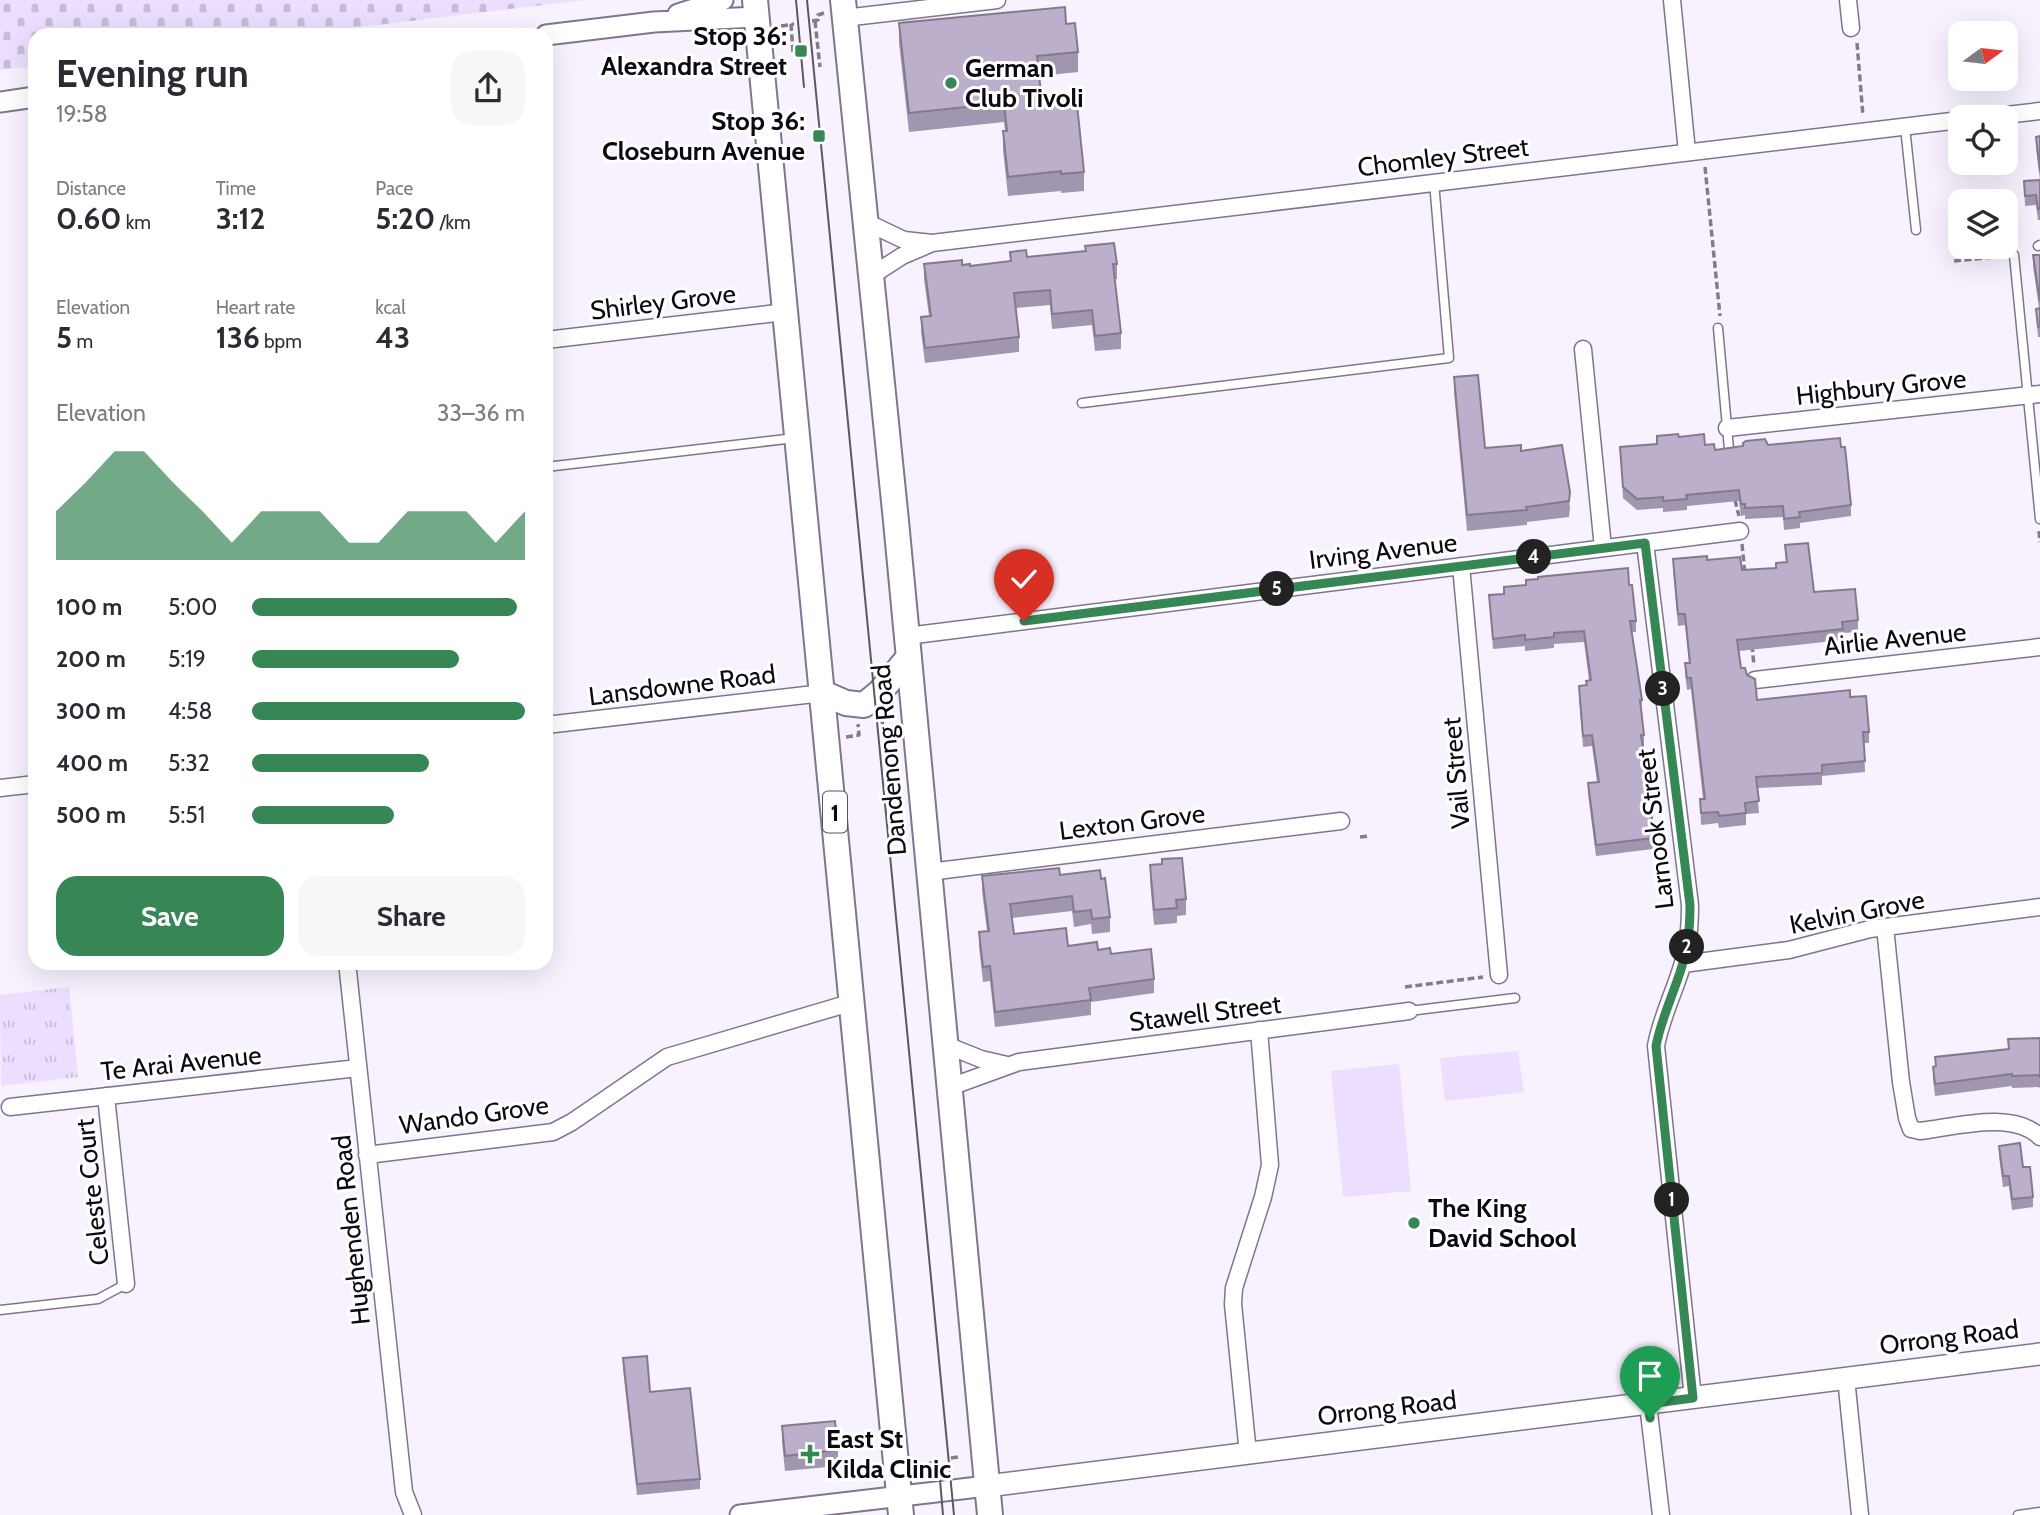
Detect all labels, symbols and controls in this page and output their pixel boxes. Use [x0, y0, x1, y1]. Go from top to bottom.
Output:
place label: Stop 36: Alexandra Street [601, 20, 787, 82]
north arrow [1948, 21, 2018, 91]
map controls [1948, 21, 2018, 259]
marker: Stop 36: Alexandra Street [793, 43, 809, 59]
text: Evening run [56, 50, 249, 97]
button: share [451, 51, 525, 125]
place label: German Club Tivoli [965, 52, 1084, 114]
marker: German Club Tivoli [943, 75, 959, 91]
text: 19:58 [56, 100, 108, 128]
place label: Stop 36: Closeburn Avenue [602, 105, 805, 167]
button: locate [1948, 105, 2018, 175]
marker: Stop 36: Closeburn Avenue [811, 128, 827, 144]
street label: Chomley Street [1356, 131, 1531, 183]
text: Distance [56, 177, 126, 200]
text: Time [216, 177, 256, 200]
text: Pace [375, 177, 413, 200]
button: layers [1948, 189, 2018, 259]
text: 0.60 [56, 200, 122, 237]
text: 3:12 [216, 200, 265, 237]
text: 5:20 [375, 200, 435, 237]
text: km [122, 211, 151, 234]
text: /km [435, 211, 471, 234]
street label: Shirley Grove [589, 277, 737, 327]
text: Elevation [56, 296, 130, 319]
text: Heart rate [216, 296, 295, 319]
text: kcal [375, 296, 406, 319]
text: 5 [56, 319, 72, 356]
text: 136 [216, 319, 260, 356]
text: 43 [375, 319, 410, 356]
text: m [72, 330, 93, 353]
text: bpm [260, 330, 302, 353]
street label: Highbury Grove [1794, 362, 1968, 412]
text: Elevation [56, 399, 146, 427]
text: 33–36 m [437, 399, 525, 427]
street label: Irving Avenue [1307, 526, 1459, 576]
pin: 4 [1516, 540, 1552, 574]
text: 4 [1528, 545, 1539, 568]
pin [994, 549, 1054, 621]
icon: check [1005, 560, 1043, 598]
pin: 5 [1260, 572, 1294, 606]
text: 5 [1271, 577, 1282, 600]
text: 100 m [56, 593, 122, 621]
text: 5:00 [168, 593, 217, 621]
street label: Airlie Avenue [1822, 616, 1968, 662]
text: 200 m [56, 645, 126, 673]
text: 5:19 [168, 645, 206, 673]
street label: Lansdowne Road [587, 658, 777, 712]
street label: Dandenong Road [865, 663, 913, 857]
pin: 3 [1646, 672, 1680, 706]
text: 3 [1657, 677, 1668, 700]
text: 300 m [56, 697, 126, 725]
text: 4:58 [168, 697, 212, 725]
street label: Vail Street [1435, 716, 1477, 830]
street label: Larnook Street [1629, 747, 1681, 911]
text: 400 m [56, 749, 128, 777]
text: 5:32 [168, 749, 210, 777]
road number: 1 [823, 792, 847, 832]
street label: Lexton Grove [1057, 797, 1207, 847]
text: 500 m [56, 801, 126, 829]
text: 5:51 [168, 801, 205, 829]
button: Save [56, 876, 284, 956]
button: Share [298, 876, 525, 956]
street label: Kelvin Grove [1787, 883, 1927, 941]
pin: 2 [1670, 930, 1704, 964]
text: 2 [1681, 935, 1692, 958]
street label: Stawell Street [1127, 988, 1283, 1038]
street label: Te Arai Avenue [99, 1039, 263, 1087]
street label: Wando Grove [397, 1089, 551, 1141]
street label: Celeste Court [68, 1117, 116, 1267]
street label: Hughenden Road [325, 1133, 377, 1327]
pin: 1 [1654, 1182, 1690, 1218]
text: 1 [1668, 1188, 1675, 1211]
place label: The King David School [1428, 1192, 1577, 1254]
marker: The King David School [1406, 1215, 1422, 1231]
street label: Orrong Road [1878, 1313, 2020, 1361]
pin [1620, 1346, 1680, 1418]
icon: arrive [1631, 1357, 1669, 1395]
street label: Orrong Road [1316, 1384, 1458, 1432]
place label: East St Kilda Clinic [826, 1423, 951, 1485]
marker: East St Kilda Clinic [800, 1444, 820, 1464]

